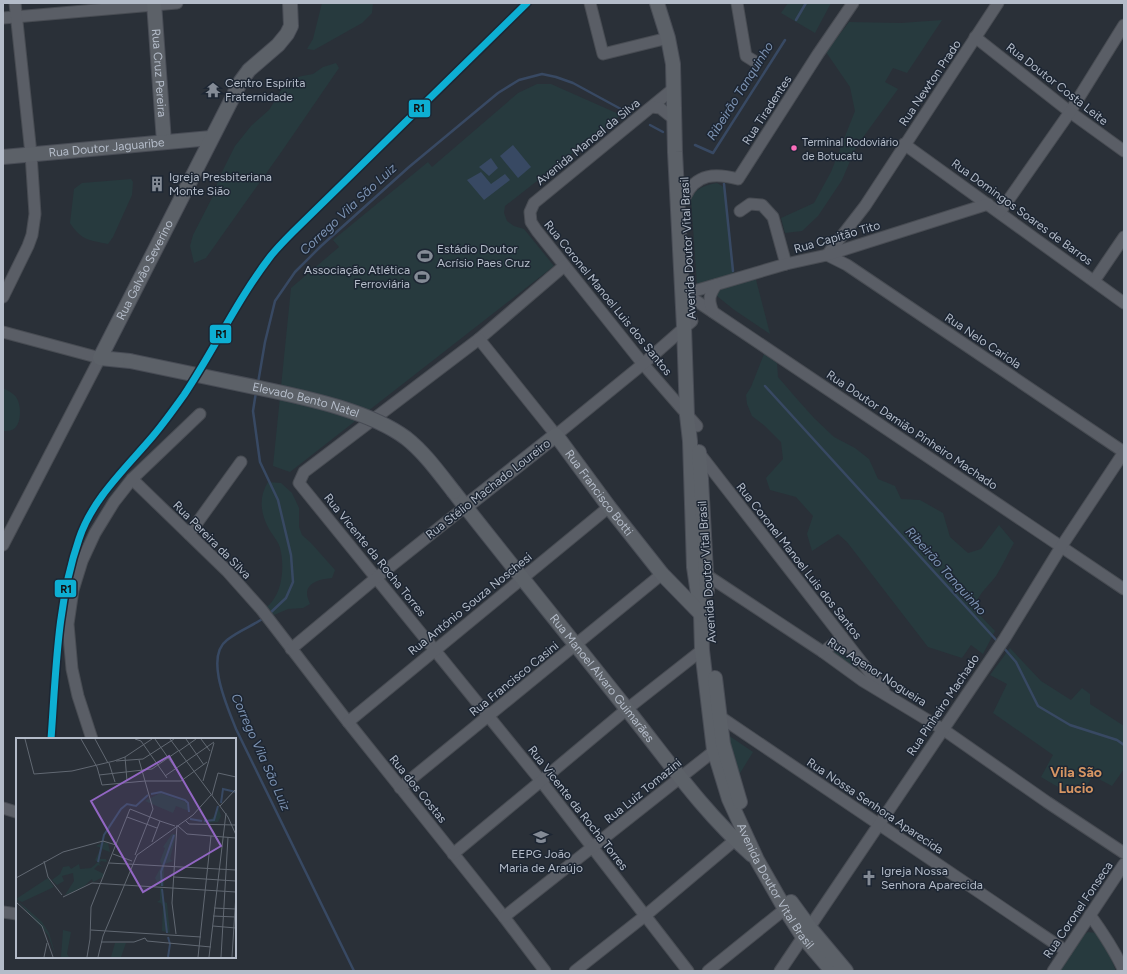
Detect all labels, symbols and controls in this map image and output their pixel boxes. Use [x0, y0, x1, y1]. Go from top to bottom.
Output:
street label: Rua Cruz Pereira [149, 28, 169, 118]
street label: Rua Newton Prado [896, 37, 964, 129]
water label: Ribeirão Tanquinho [704, 39, 777, 143]
street label: Rua Doutor Costa Leite [1003, 40, 1111, 128]
street label: Rua Tiradentes [739, 72, 795, 147]
place label: Centro Espírita Fraternidade [225, 76, 305, 104]
temple icon: Centro Espírita Fraternidade [204, 81, 222, 99]
street label: Avenida Manoel da Silva [533, 96, 643, 188]
line badge: R1 [408, 99, 431, 118]
text: R1 [413, 102, 425, 115]
street label: Rua Doutor Jaguaribe [48, 135, 166, 160]
place label: Terminal Rodoviário de Botucatu [802, 136, 898, 163]
marker: Terminal Rodoviário de Botucatu [789, 143, 799, 153]
street label: Rua Domingos Soares de Barros [949, 156, 1096, 268]
water label: Corrego Vila São Luiz [297, 160, 400, 258]
place label: Igreja Presbiteriana Monte Sião [169, 170, 272, 198]
building icon: Igreja Presbiteriana Monte Sião [148, 175, 166, 193]
street label: Avenida Doutor Vital Brasil [677, 176, 699, 320]
street label: Rua Galvão Severino [114, 218, 176, 322]
street label: Rua Coronel Manoel Luis dos Santos [541, 218, 675, 378]
street label: Rua Capitão Tito [792, 218, 882, 256]
place label: Estádio Doutor Acrísio Paes Cruz [437, 242, 530, 270]
sports icon: Estádio Doutor Acrísio Paes Cruz [416, 247, 434, 265]
place label: Associação Atlética Ferroviária [304, 263, 410, 291]
sports icon: Associação Atlética Ferroviária [413, 268, 431, 286]
street label: Rua Nelo Cariola [942, 310, 1024, 372]
line badge: R1 [209, 324, 232, 344]
text: R1 [215, 328, 227, 341]
street label: Rua Doutor Damião Pinheiro Machado [824, 367, 1000, 493]
street label: Elevado Bento Natel [251, 380, 361, 420]
street label: Rua Stélio Machado Loureiro [423, 436, 553, 542]
street label: Rua Francisco Botti [562, 447, 636, 539]
street label: Rua Coronel Manoel Luis dos Santos [733, 480, 865, 642]
street label: Rua Vicente da Rocha Torres [321, 491, 429, 620]
street label: Rua Pereira da Silva [170, 498, 254, 582]
street label: Avenida Doutor Vital Brasil [695, 500, 719, 644]
water label: Ribeirão Tanquinho [903, 524, 990, 618]
street label: Rua António Souza Noschesi [405, 550, 535, 658]
line badge: R1 [54, 579, 77, 598]
text: R1 [60, 583, 72, 596]
street label: Rua Manoel Alvaro Guimarães [547, 611, 657, 745]
street label: Rua Agenor Nogueira [825, 635, 929, 709]
street label: Rua Francisco Casini [467, 639, 561, 719]
street label: Rua Pinheiro Machado [904, 652, 982, 758]
water label: Corrego Vila São Luiz [228, 691, 294, 814]
inset map [16, 738, 236, 958]
street label: Rua Vicente da Rocha Torres [525, 743, 631, 873]
street label: Rua dos Costas [386, 752, 450, 826]
street label: Rua Nossa Senhora Aparecida [804, 755, 946, 857]
street label: Rua Luiz Tomazini [602, 756, 684, 826]
district label: Vila São Lucio [1050, 764, 1102, 797]
street label: Avenida Doutor Vital Brasil [734, 821, 817, 952]
school or university icon: EEPG João Maria de Araújo [532, 828, 550, 846]
place label: EEPG João Maria de Araújo [499, 847, 583, 875]
street label: Rua Coronel Fonseca [1040, 859, 1116, 961]
place label: Igreja Nossa Senhora Aparecida [881, 864, 983, 892]
church icon: Igreja Nossa Senhora Aparecida [860, 869, 878, 887]

